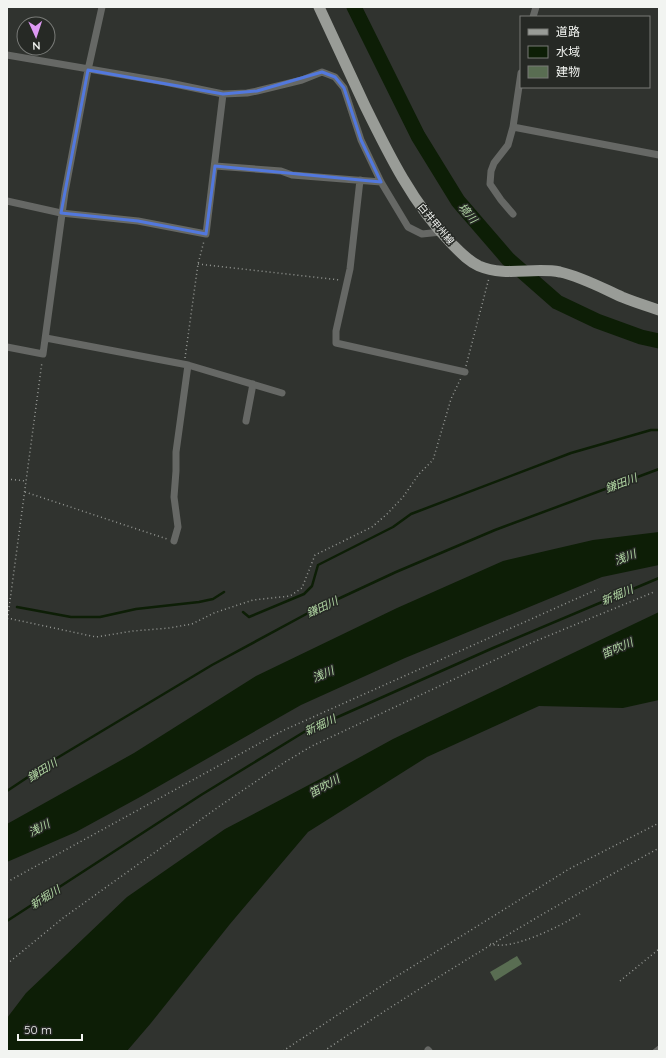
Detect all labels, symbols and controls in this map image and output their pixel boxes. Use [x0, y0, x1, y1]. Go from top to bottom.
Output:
north arrow [16, 16, 56, 56]
legend [520, 16, 650, 88]
text: 道路 [556, 24, 580, 39]
text: N [32, 39, 41, 53]
text: 水域 [556, 44, 580, 59]
text: 建物 [556, 64, 580, 79]
water label: 境川 [456, 200, 481, 227]
street label: 白井甲州線 [415, 201, 457, 247]
water label: 鎌田川 [603, 470, 640, 495]
water label: 浅川 [612, 546, 639, 567]
water label: 新堀川 [599, 582, 636, 608]
water label: 鎌田川 [304, 593, 341, 620]
water label: 笛吹川 [599, 634, 636, 661]
water label: 浅川 [310, 663, 337, 685]
water label: 新堀川 [302, 711, 339, 738]
water label: 鎌田川 [24, 755, 61, 785]
water label: 笛吹川 [306, 771, 343, 800]
water label: 浅川 [26, 816, 53, 839]
water label: 新堀川 [27, 882, 64, 912]
scale bar [18, 1016, 82, 1042]
text: 50 m [24, 1022, 52, 1037]

